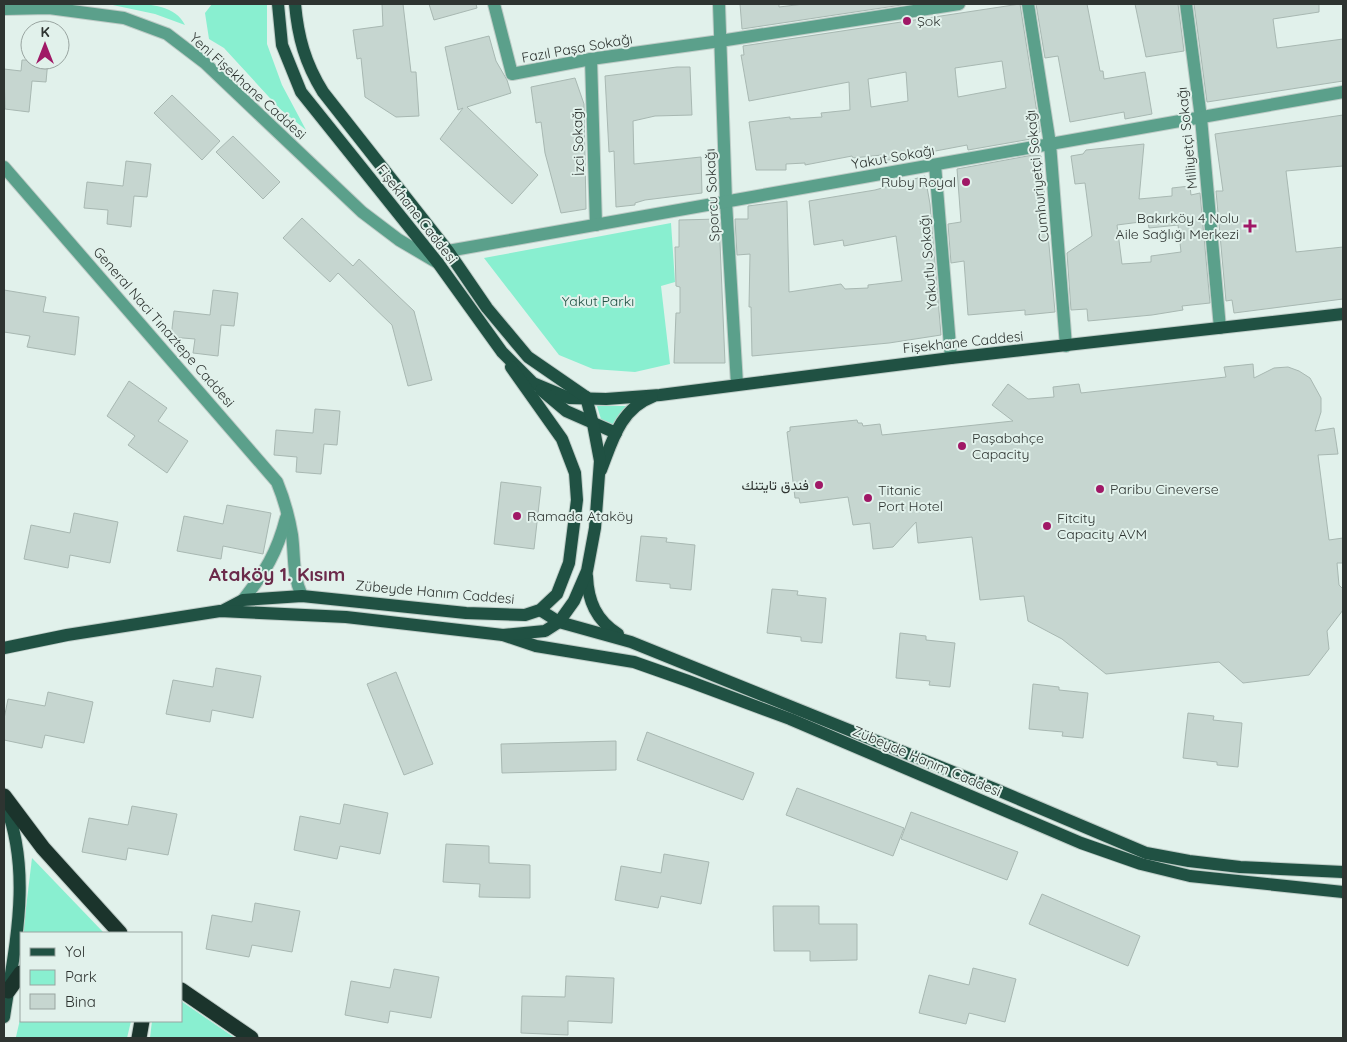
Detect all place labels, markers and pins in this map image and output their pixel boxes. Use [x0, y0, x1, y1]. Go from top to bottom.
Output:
place label: Şok [917, 12, 941, 30]
marker: Şok [901, 15, 913, 27]
place label: Ruby Royal [881, 173, 956, 191]
marker: Ruby Royal [960, 176, 972, 188]
place label: Bakırköy 4 Nolu Aile Sağlığı Merkezi [1116, 209, 1239, 243]
marker: Bakırköy 4 Nolu Aile Sağlığı Merkezi [1243, 219, 1257, 233]
place label: Paşabahçe Capacity [972, 429, 1044, 463]
marker: Paşabahçe Capacity [956, 440, 968, 452]
place label: فندق تايتنك [741, 476, 809, 494]
marker: فندق تايتنك [813, 479, 825, 491]
place label: Paribu Cineverse [1110, 480, 1219, 498]
place label: Titanic Port Hotel [878, 481, 943, 515]
marker: Paribu Cineverse [1094, 483, 1106, 495]
marker: Titanic Port Hotel [862, 492, 874, 504]
place label: Ramada Ataköy [527, 507, 633, 525]
place label: Fitcity Capacity AVM [1057, 509, 1147, 543]
marker: Ramada Ataköy [511, 510, 523, 522]
marker: Fitcity Capacity AVM [1041, 520, 1053, 532]

